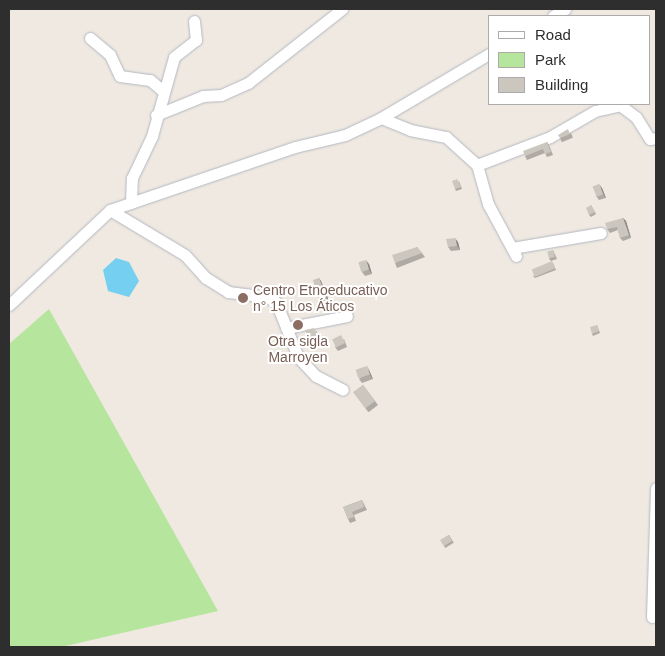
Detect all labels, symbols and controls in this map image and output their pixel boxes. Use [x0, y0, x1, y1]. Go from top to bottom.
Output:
legend [488, 15, 650, 105]
text: Road [535, 26, 571, 43]
text: Park [535, 51, 566, 68]
text: Building [535, 76, 588, 93]
place label: Centro Etnoeducativo n° 15 Los Áticos [253, 282, 388, 314]
marker: Centro Etnoeducativo n° 15 Los Áticos [237, 292, 249, 304]
marker: Otra sigla Marroyen [292, 319, 304, 331]
place label: Otra sigla Marroyen [268, 333, 328, 366]

